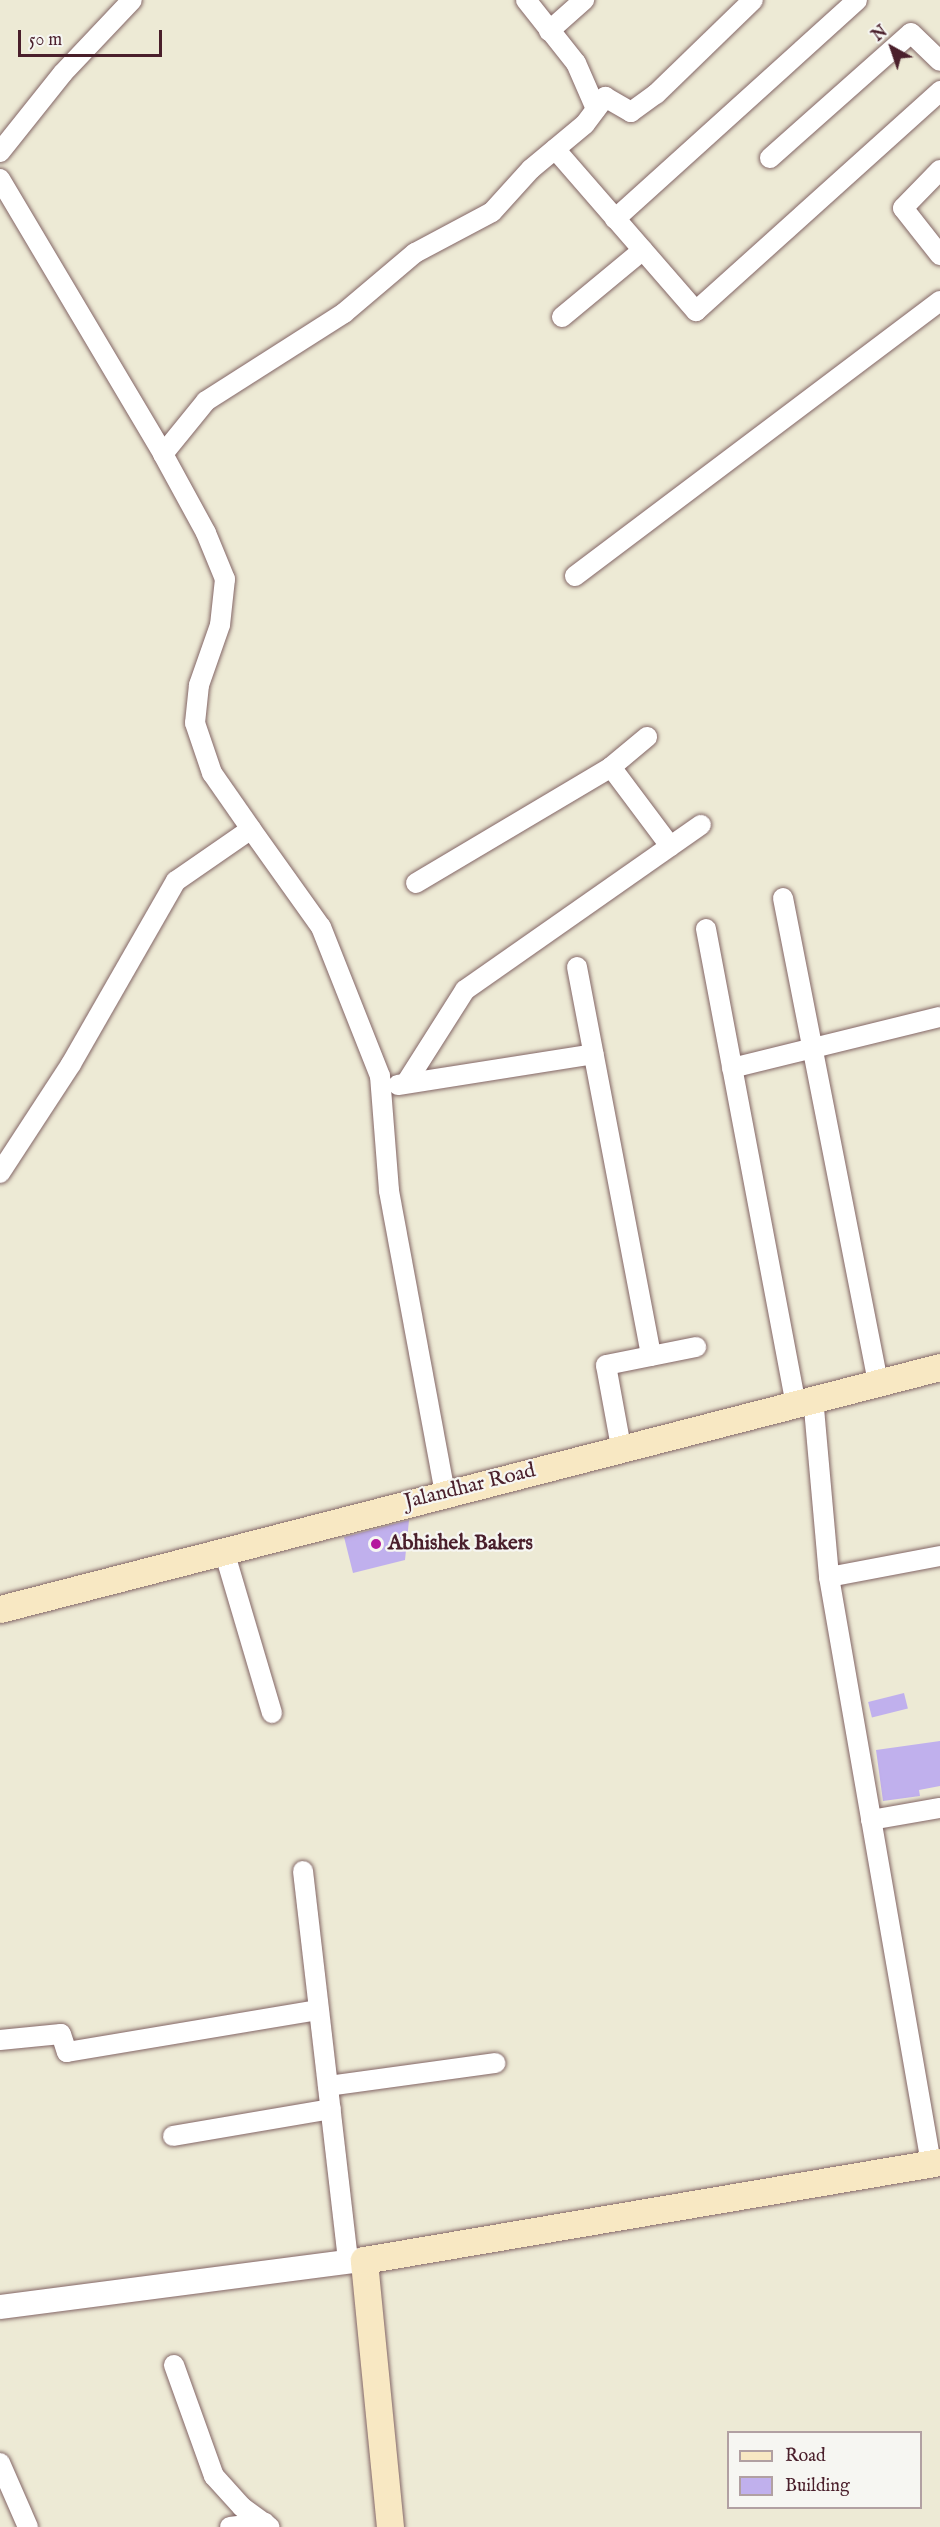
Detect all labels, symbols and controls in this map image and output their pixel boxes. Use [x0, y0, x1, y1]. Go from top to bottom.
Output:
scale bar [21, 18, 165, 56]
north arrow [862, 18, 922, 78]
text: N [869, 22, 892, 46]
text: 50 m [29, 29, 62, 52]
street label: Jalandhar Road [402, 1459, 538, 1515]
place label: Abhishek Bakers [388, 1531, 533, 1557]
marker: Abhishek Bakers [369, 1537, 383, 1551]
legend [727, 2431, 922, 2509]
text: Road [785, 2445, 826, 2468]
text: Building [785, 2475, 850, 2498]

